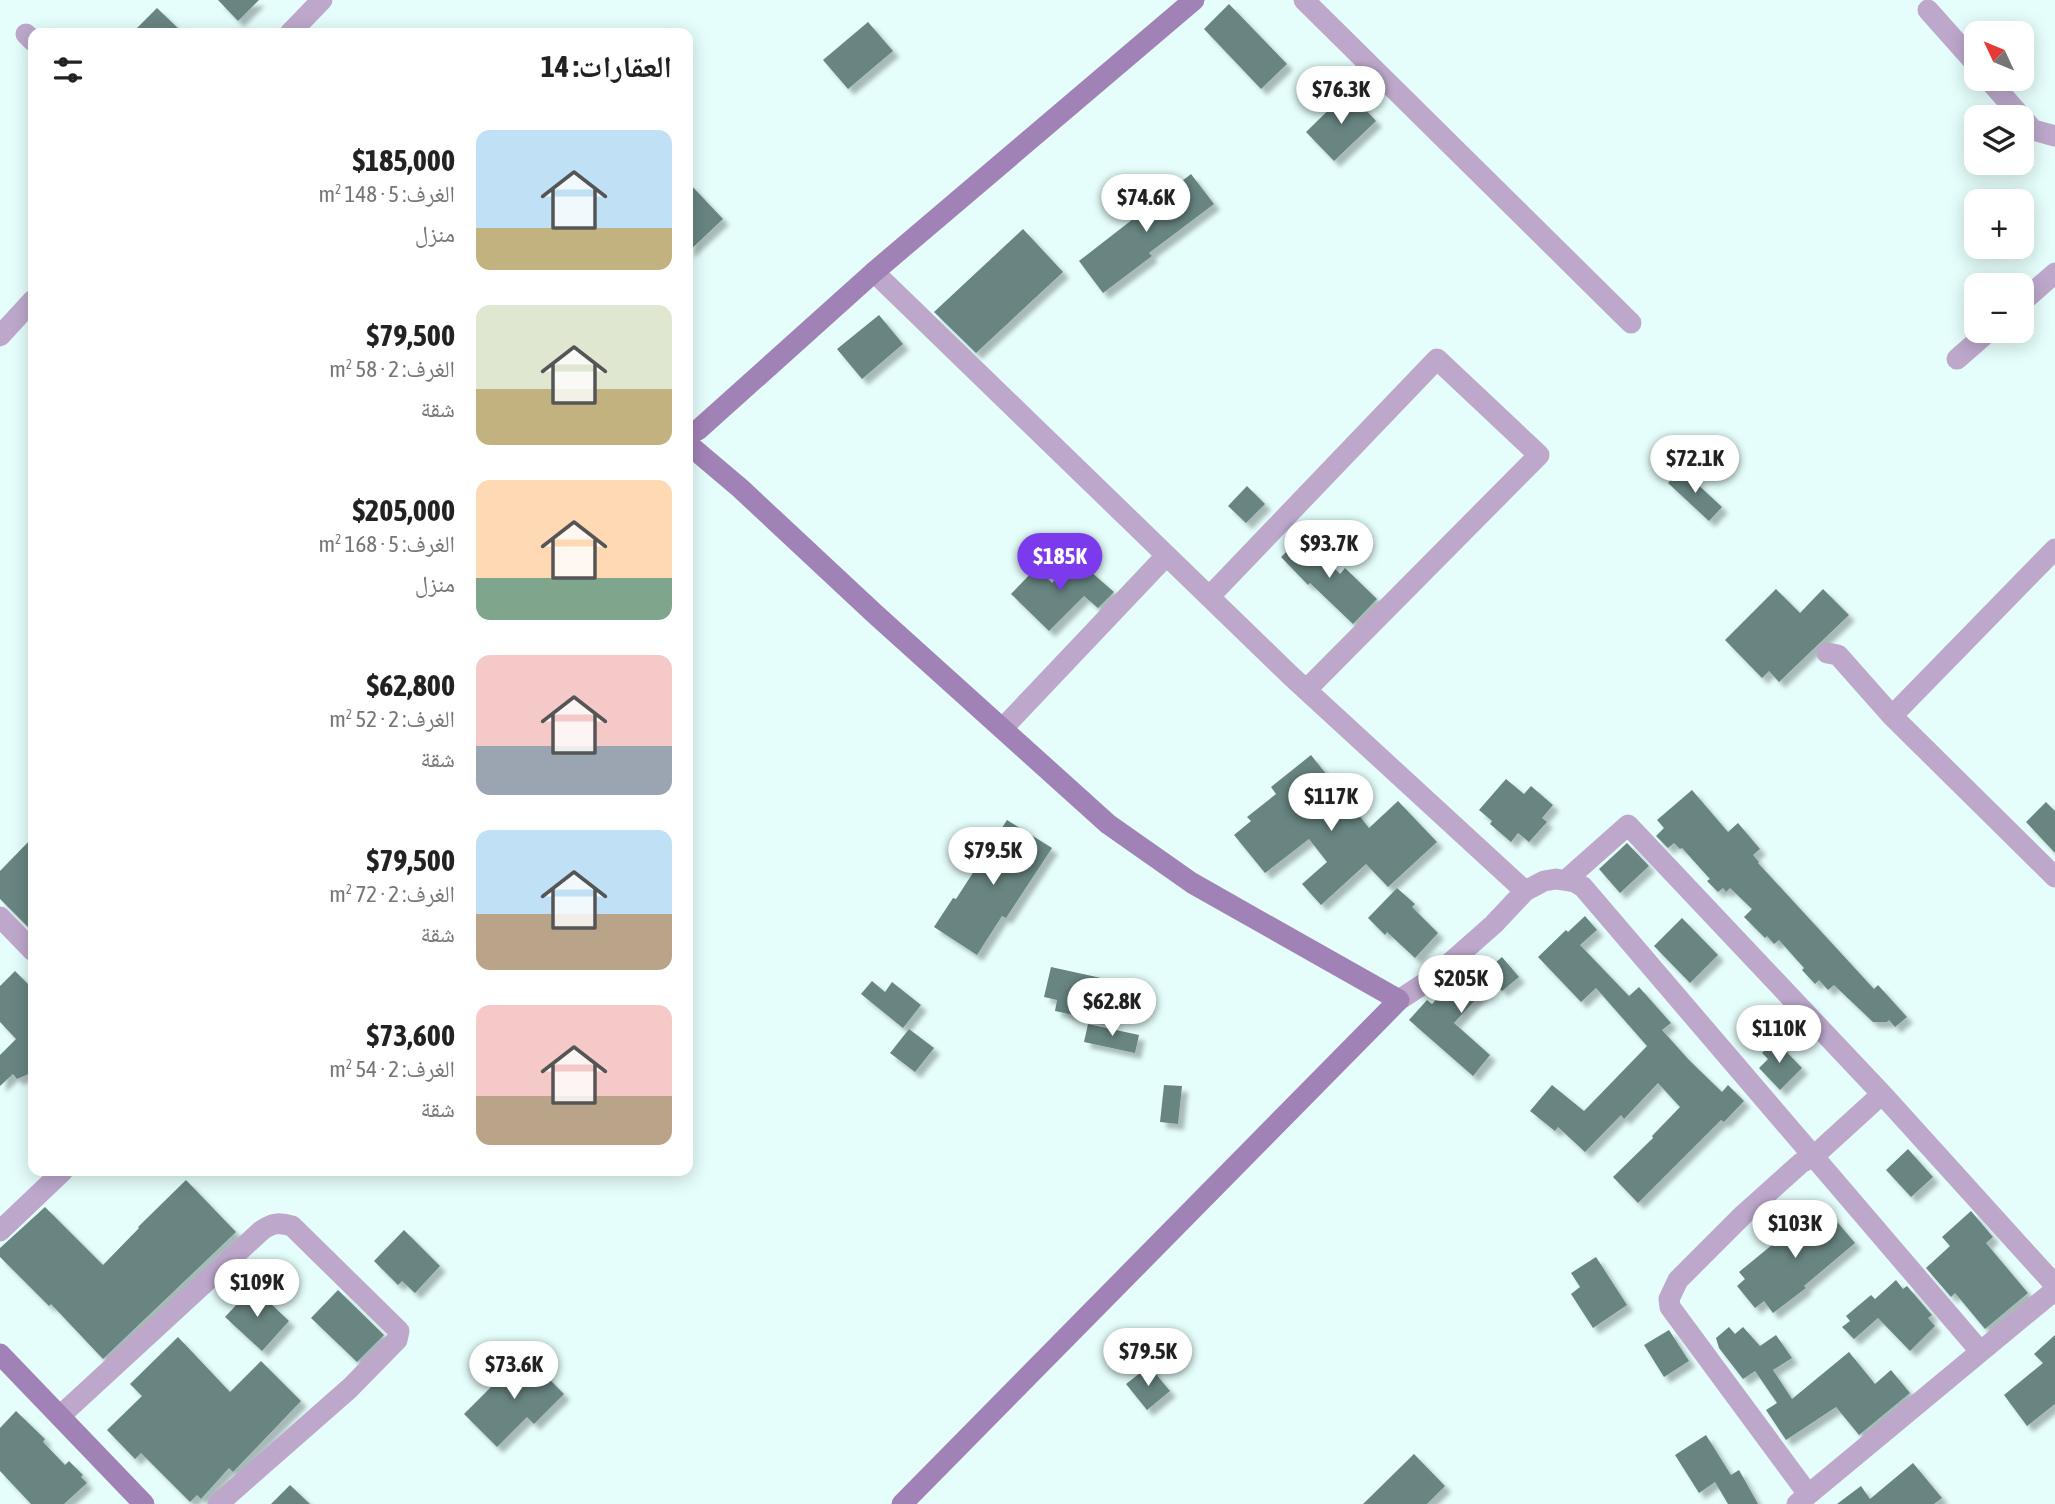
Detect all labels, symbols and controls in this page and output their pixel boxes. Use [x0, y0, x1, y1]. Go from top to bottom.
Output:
north arrow [1964, 21, 2034, 91]
map controls [1964, 21, 2034, 343]
text: العقارات: 14 [541, 49, 672, 83]
icon: filters [49, 51, 87, 89]
pin: $76.3K [1284, 66, 1398, 126]
text: $76.3K [1312, 76, 1370, 102]
button: layers [1964, 105, 2034, 175]
text: $185,000 [352, 143, 455, 177]
icon: home [532, 158, 616, 242]
pin: $74.6K [1089, 174, 1203, 234]
text: الغرف: 5 · 148 m² [318, 181, 455, 207]
text: $74.6K [1117, 184, 1175, 210]
button: + [1964, 189, 2034, 259]
text: منزل [415, 221, 455, 247]
button: − [1964, 273, 2034, 343]
text: $79,500 [367, 318, 455, 352]
icon: home [532, 333, 616, 417]
text: الغرف: 2 · 58 m² [329, 356, 455, 382]
text: شقة [421, 396, 455, 422]
pin: $72.1K [1638, 435, 1752, 495]
text: $72.1K [1666, 445, 1724, 471]
text: $205,000 [352, 493, 455, 527]
icon: home [532, 508, 616, 592]
pin: $93.7K [1272, 520, 1386, 580]
text: $93.7K [1300, 530, 1358, 556]
text: الغرف: 5 · 168 m² [318, 531, 455, 557]
pin: $185K [1011, 534, 1109, 593]
text: $185K [1033, 543, 1087, 569]
text: منزل [415, 571, 455, 597]
text: $62,800 [367, 668, 455, 702]
icon: home [532, 683, 616, 767]
text: الغرف: 2 · 52 m² [329, 706, 455, 732]
text: شقة [421, 746, 455, 772]
pin: $117K [1282, 774, 1380, 833]
text: $117K [1304, 783, 1358, 809]
pin: $79.5K [936, 828, 1050, 887]
text: $79.5K [964, 837, 1022, 863]
text: $79,500 [367, 843, 455, 877]
icon: home [532, 858, 616, 942]
text: الغرف: 2 · 72 m² [329, 881, 455, 907]
text: شقة [421, 921, 455, 947]
pin: $205K [1412, 956, 1510, 1015]
text: $205K [1434, 965, 1488, 991]
pin: $62.8K [1055, 978, 1169, 1038]
text: $62.8K [1083, 988, 1141, 1014]
pin: $110K [1730, 1006, 1828, 1065]
text: $110K [1752, 1015, 1806, 1041]
text: $73,600 [367, 1018, 455, 1052]
icon: home [532, 1033, 616, 1117]
text: الغرف: 2 · 54 m² [329, 1056, 455, 1082]
text: شقة [421, 1096, 455, 1122]
pin: $103K [1746, 1200, 1844, 1260]
text: $103K [1768, 1210, 1822, 1236]
pin: $109K [208, 1260, 306, 1319]
text: $109K [230, 1269, 284, 1295]
pin: $79.5K [1091, 1328, 1205, 1388]
text: $79.5K [1119, 1338, 1177, 1364]
pin: $73.6K [457, 1342, 571, 1401]
text: $73.6K [485, 1351, 543, 1377]

